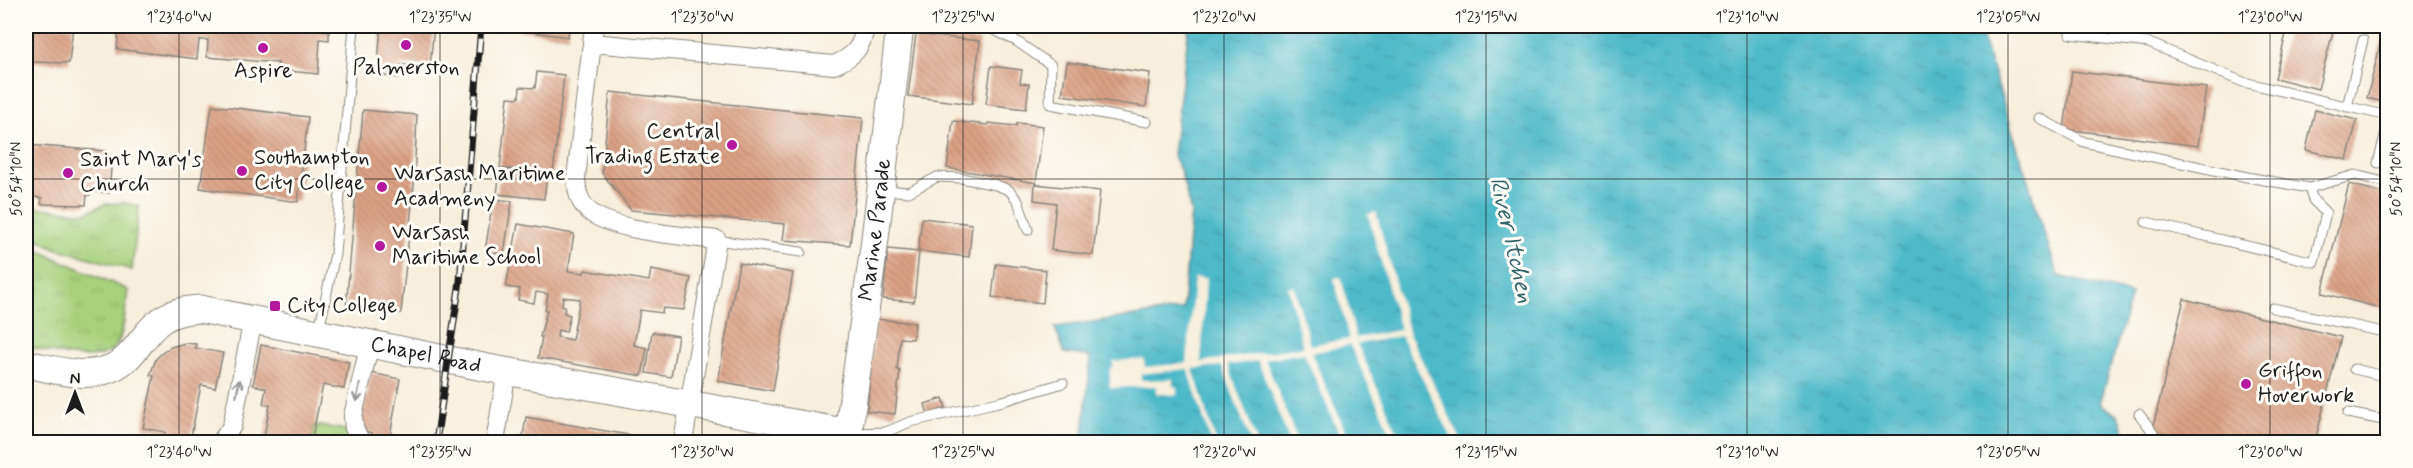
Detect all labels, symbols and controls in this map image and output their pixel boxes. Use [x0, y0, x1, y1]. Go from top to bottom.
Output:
text: 1°23'40"W [146, 8, 212, 28]
text: 1°23'35"W [409, 8, 471, 28]
text: 1°23'30"W [670, 8, 734, 28]
text: 1°23'25"W [931, 8, 995, 28]
text: 1°23'20"W [1192, 8, 1256, 28]
text: 1°23'15"W [1455, 8, 1517, 28]
text: 1°23'10"W [1715, 8, 1779, 28]
text: 1°23'05"W [1976, 8, 2040, 28]
text: 1°23'00"W [2238, 8, 2302, 28]
marker: Palmerston [399, 38, 413, 52]
marker: Aspire [256, 41, 270, 55]
place label: Palmerston [352, 54, 460, 82]
place label: Aspire [234, 57, 292, 85]
place label: Central Trading Estate [585, 118, 720, 174]
marker: Central Trading Estate [725, 138, 739, 152]
text: 50°54'10"N [7, 142, 27, 216]
text: 50°54'10"N [2387, 142, 2407, 216]
place label: Southampton City College [254, 144, 370, 198]
place label: Saint Mary's Church [80, 146, 202, 199]
street label: Marine Parade [853, 157, 898, 303]
place label: Warsash Maritime Acadmeny [394, 160, 566, 213]
marker: Southampton City College [235, 164, 249, 178]
marker: Saint Mary's Church [61, 166, 75, 180]
water label: River Itchen [1481, 174, 1541, 306]
marker: Warsash Maritime Acadmeny [375, 180, 389, 194]
place label: Warsash Maritime School [392, 219, 541, 272]
marker: Warsash Maritime School [373, 239, 387, 253]
place label: City College [287, 292, 397, 321]
marker: City College [268, 299, 282, 313]
street label: Chapel Road [368, 330, 483, 380]
place label: Griffon Hoverwork [2258, 357, 2354, 410]
north arrow [45, 363, 105, 423]
text: N [70, 369, 80, 390]
marker: Griffon Hoverwork [2239, 377, 2253, 391]
one-way arrow [233, 378, 244, 398]
one-way arrow [352, 383, 363, 402]
text: 1°23'40"W [146, 443, 212, 463]
text: 1°23'35"W [409, 443, 471, 463]
text: 1°23'30"W [670, 443, 734, 463]
text: 1°23'25"W [931, 443, 995, 463]
text: 1°23'20"W [1192, 443, 1256, 463]
text: 1°23'15"W [1455, 443, 1517, 463]
text: 1°23'10"W [1715, 443, 1779, 463]
text: 1°23'05"W [1976, 443, 2040, 463]
text: 1°23'00"W [2238, 443, 2302, 463]

